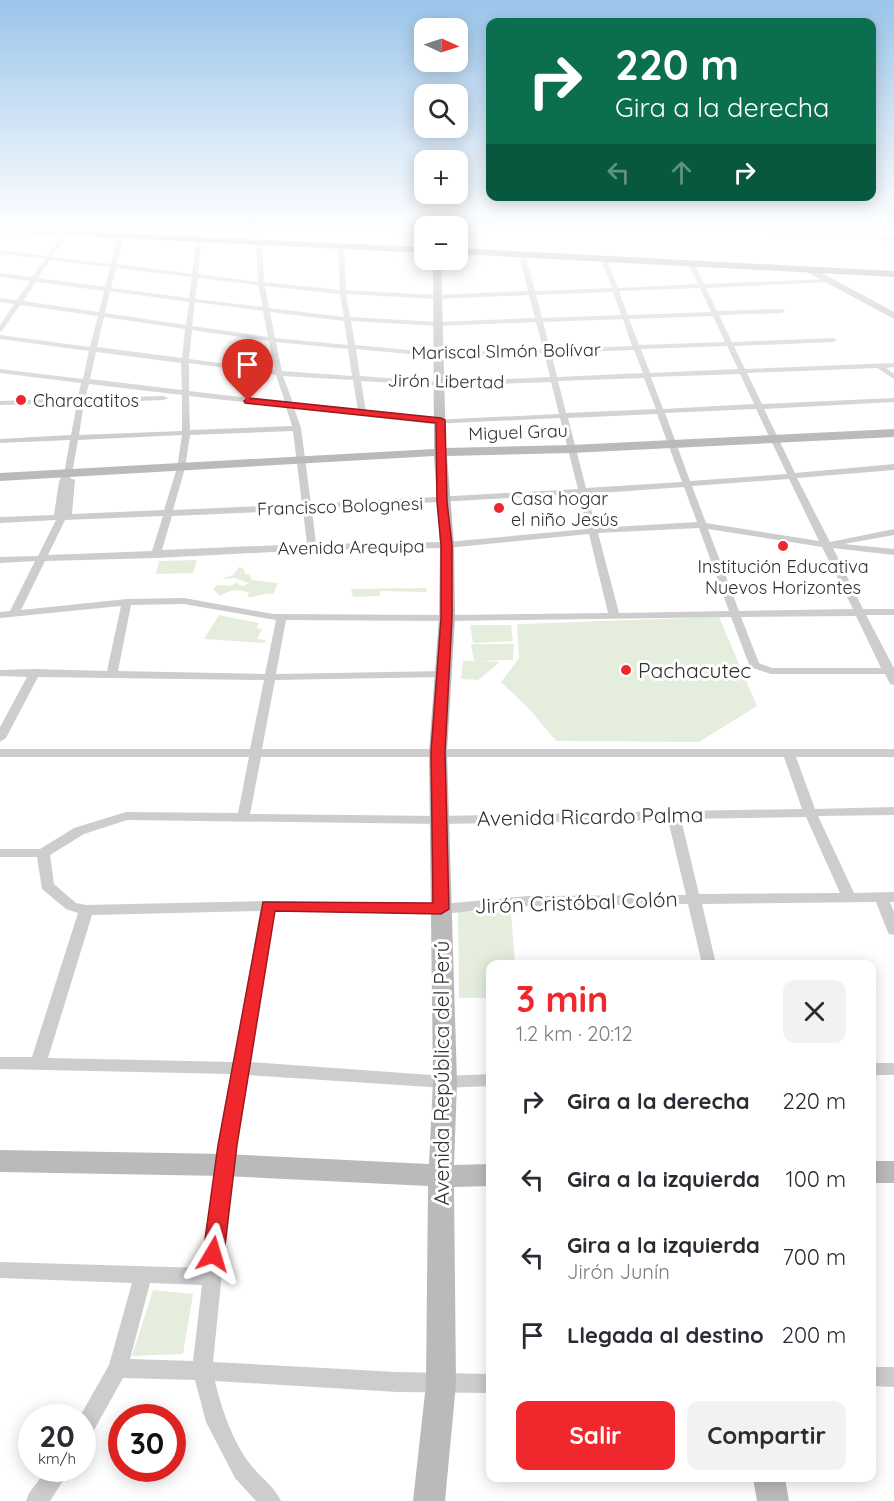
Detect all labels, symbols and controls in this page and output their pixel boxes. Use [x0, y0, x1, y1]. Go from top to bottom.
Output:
north arrow [414, 18, 468, 72]
map controls [414, 18, 468, 270]
text: 220 m [615, 38, 739, 91]
icon: right [516, 42, 594, 120]
button: search [414, 84, 468, 138]
text: Gira a la derecha [615, 90, 829, 124]
button: + [414, 150, 468, 204]
icon: left [602, 156, 635, 189]
icon: ahead [665, 156, 698, 189]
icon: right [728, 156, 761, 189]
button: − [414, 216, 468, 270]
street label: Mariscal SImón Bolívar [411, 338, 601, 364]
pin [222, 339, 273, 401]
icon: arrive [231, 348, 264, 381]
street label: Jirón Libertad [387, 368, 505, 394]
place label: Characatitos [33, 389, 139, 412]
marker: Characatitos [14, 393, 28, 407]
street label: Miguel Grau [468, 419, 568, 445]
place label: Casa hogar el niño Jesús [511, 487, 618, 531]
street label: Francisco Bolognesi [257, 492, 423, 520]
marker: Casa hogar el niño Jesús [492, 501, 506, 515]
street label: Avenida Arequipa [277, 534, 425, 560]
marker: Institución Educativa Nuevos Horizontes [776, 539, 790, 553]
place label: Institución Educativa Nuevos Horizontes [697, 555, 869, 599]
place label: Pachacutec [638, 657, 751, 683]
marker: Pachacutec [619, 663, 633, 677]
street label: Avenida Ricardo Palma [477, 801, 703, 831]
street label: Jirón Cristóbal Colón [474, 885, 678, 919]
street label: Avenida República del Perú [428, 941, 454, 1205]
text: 3 min [516, 976, 609, 1021]
button: close [783, 980, 846, 1043]
text: 1.2 km · 20:12 [516, 1021, 633, 1046]
icon: right [516, 1085, 549, 1118]
text: Gira a la derecha [567, 1087, 750, 1115]
text: 220 m [782, 1087, 846, 1115]
icon: left [516, 1163, 549, 1196]
text: Gira a la izquierda [567, 1165, 760, 1193]
text: 100 m [786, 1165, 846, 1193]
position arrow [181, 1222, 245, 1286]
text: Gira a la izquierda [567, 1231, 760, 1259]
icon: left [516, 1241, 549, 1274]
text: 700 m [782, 1243, 846, 1271]
text: Jirón Junín [567, 1259, 670, 1284]
icon: arrive [516, 1319, 549, 1352]
text: Llegada al destino [567, 1321, 764, 1349]
text: 200 m [782, 1321, 846, 1349]
button: Salir [516, 1401, 675, 1470]
button: Compartir [687, 1401, 846, 1470]
speed limit sign: 30 [108, 1404, 186, 1482]
text: 20 [39, 1417, 75, 1455]
text: km/h [38, 1449, 76, 1468]

